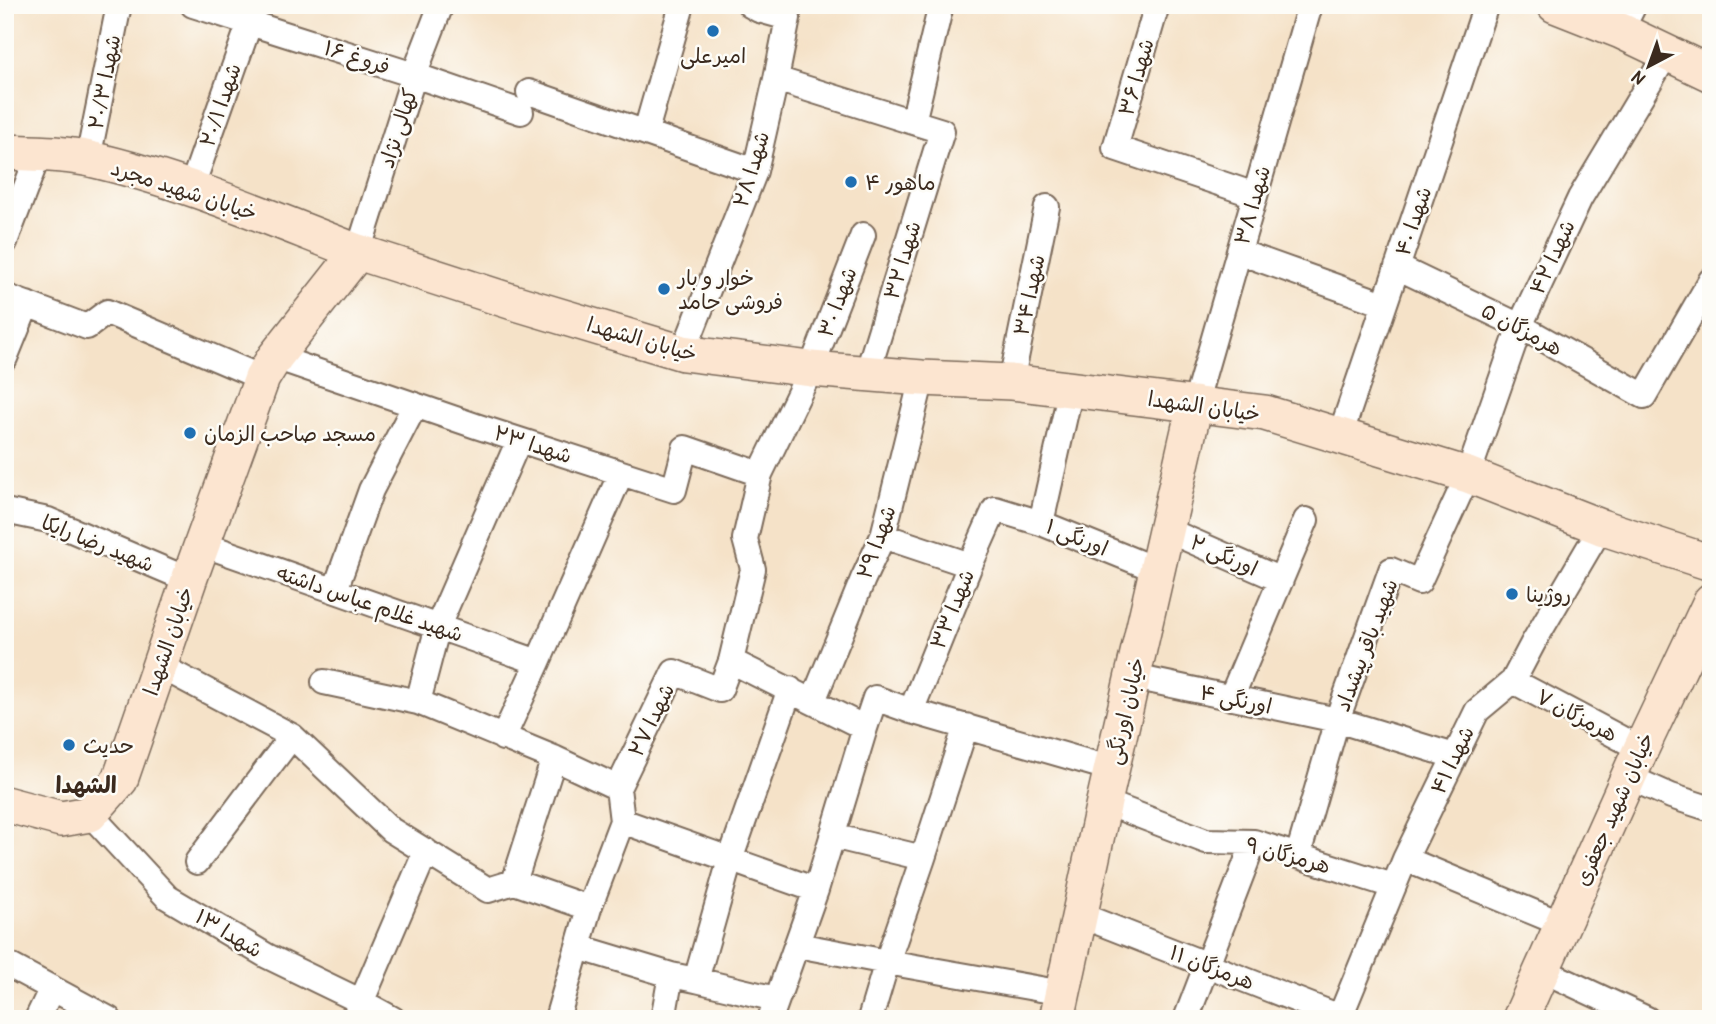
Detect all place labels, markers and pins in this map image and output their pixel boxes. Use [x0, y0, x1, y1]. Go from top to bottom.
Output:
marker: امیرعلی [705, 23, 721, 39]
place label: امیرعلی [680, 41, 746, 70]
place label: ماهور ۴ [865, 168, 936, 197]
marker: ماهور ۴ [843, 174, 859, 190]
place label: خوار و بار فروشی حامد [676, 263, 783, 316]
marker: خوار و بار فروشی حامد [656, 281, 672, 297]
place label: مسجد صاحب الزمان [204, 419, 376, 448]
marker: مسجد صاحب الزمان [182, 425, 198, 441]
place label: روژینا [1526, 580, 1571, 609]
marker: روژینا [1504, 586, 1520, 602]
place label: حدیث [83, 731, 134, 760]
marker: حدیث [61, 737, 77, 753]

